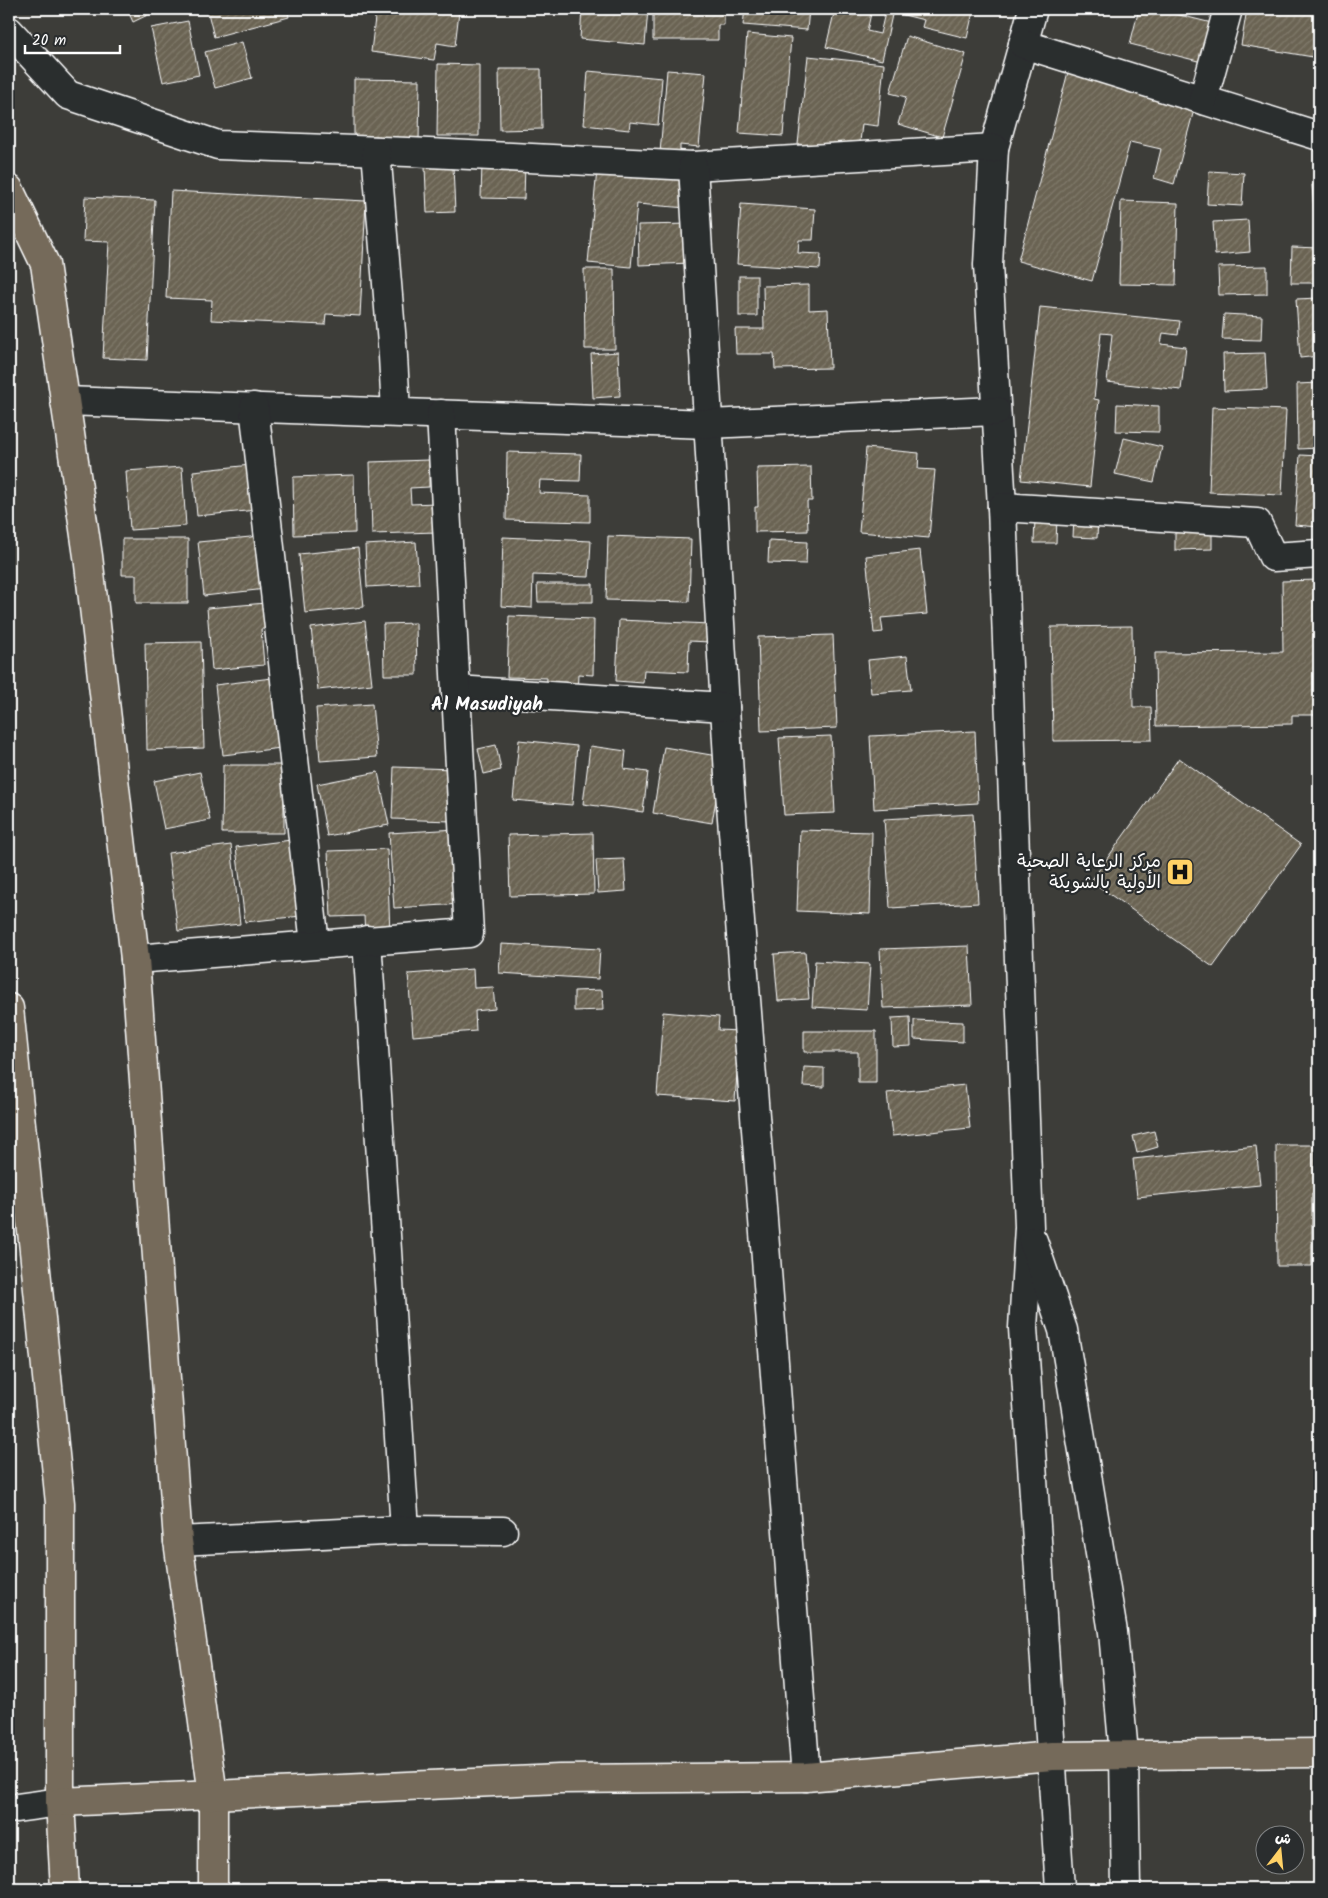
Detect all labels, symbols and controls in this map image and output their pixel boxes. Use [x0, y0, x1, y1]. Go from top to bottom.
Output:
scale bar [25, 22, 120, 54]
text: 20 m [32, 29, 66, 53]
district label: Al Masudiyah [431, 690, 543, 720]
place label: مركز الرعاية الصحية الأولية بالشويكة [1017, 848, 1161, 898]
hospital icon: مركز الرعاية الصحية الأولية بالشويكة [1165, 857, 1195, 887]
north arrow [1256, 1826, 1306, 1876]
text: ش [1273, 1826, 1294, 1851]

